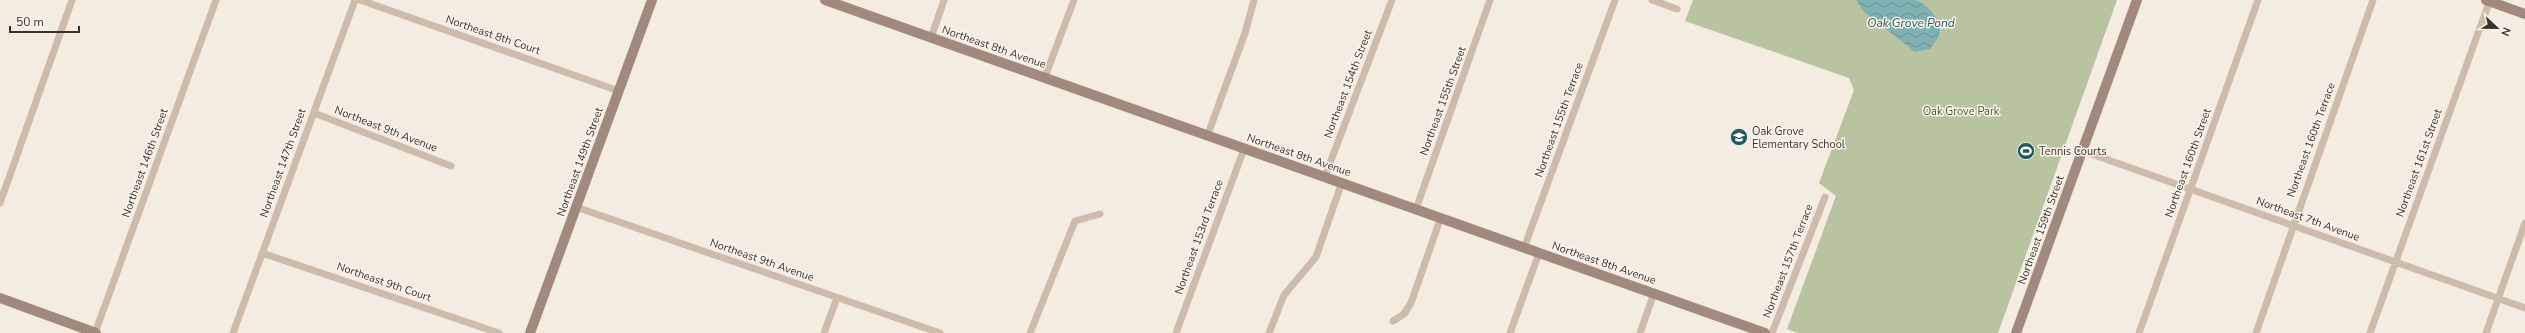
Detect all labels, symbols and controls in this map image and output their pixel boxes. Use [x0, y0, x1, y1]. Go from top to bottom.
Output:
scale bar [10, 8, 79, 34]
north arrow [2477, 8, 2517, 48]
street label: Northeast 8th Court [444, 12, 542, 58]
text: 50 m [16, 14, 44, 30]
water label: Oak Grove Pond [1867, 15, 1955, 31]
street label: Northeast 8th Avenue [940, 22, 1048, 72]
text: N [2497, 25, 2514, 38]
street label: Northeast 154th Street [1320, 28, 1376, 140]
street label: Northeast 155th Street [1416, 44, 1470, 158]
street label: Northeast 155th Terrace [1531, 60, 1587, 179]
street label: Northeast 160th Terrace [2283, 80, 2339, 199]
street label: Northeast 9th Avenue [332, 102, 440, 156]
park label: Oak Grove Park [1923, 104, 2000, 119]
street label: Northeast 149th Street [553, 105, 607, 219]
street label: Northeast 146th Street [118, 106, 172, 220]
street label: Northeast 147th Street [256, 106, 310, 220]
street label: Northeast 160th Street [2161, 106, 2215, 220]
street label: Northeast 161st Street [2392, 107, 2446, 219]
place label: Oak Grove Elementary School [1752, 124, 1846, 152]
school or university icon: Oak Grove Elementary School [1729, 127, 1749, 147]
street label: Northeast 8th Avenue [1245, 130, 1353, 180]
sports icon: Tennis Courts [2016, 141, 2036, 161]
place label: Tennis Courts [2039, 144, 2106, 159]
street label: Northeast 159th Street [2014, 173, 2068, 287]
street label: Northeast 153rd Terrace [1171, 177, 1227, 297]
street label: Northeast 7th Avenue [2254, 193, 2362, 245]
street label: Northeast 157th Terrace [1759, 202, 1817, 320]
street label: Northeast 9th Avenue [708, 235, 816, 285]
street label: Northeast 8th Avenue [1550, 238, 1658, 288]
street label: Northeast 9th Court [335, 259, 433, 305]

